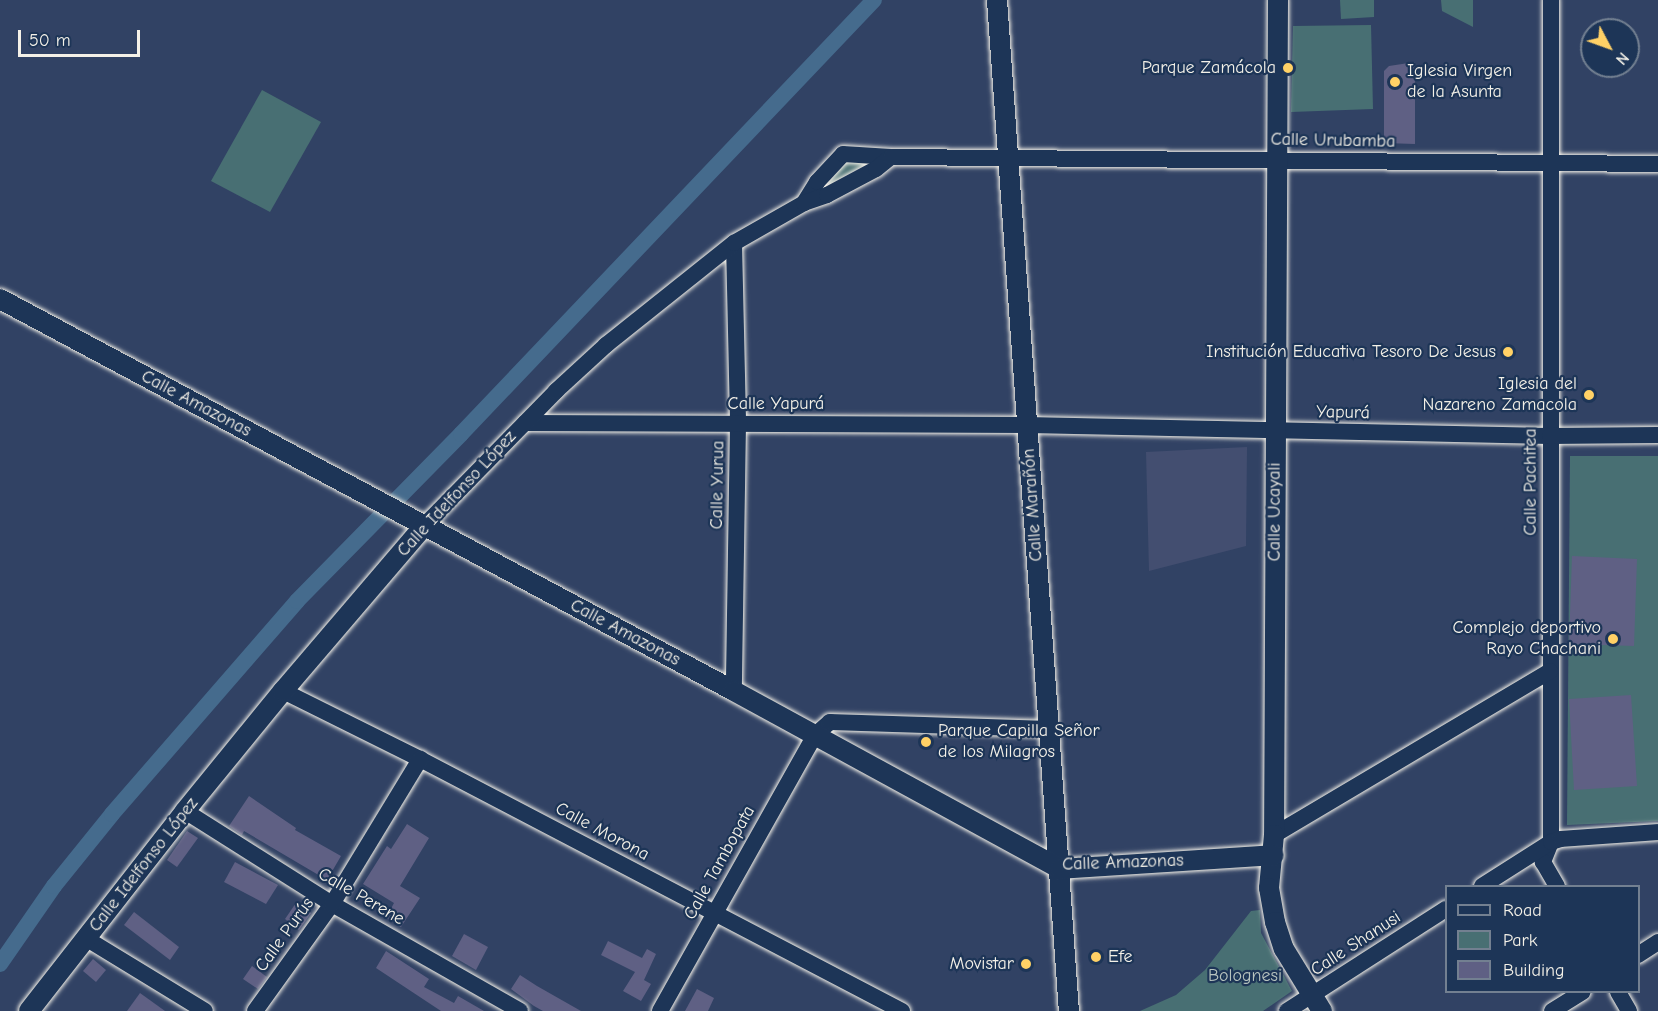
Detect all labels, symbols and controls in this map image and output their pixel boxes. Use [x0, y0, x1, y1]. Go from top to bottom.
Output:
scale bar [21, 18, 142, 56]
north arrow [1580, 18, 1640, 78]
text: 50 m [29, 30, 71, 51]
text: N [1612, 49, 1632, 68]
place label: Parque Zamácola [1142, 57, 1276, 79]
marker: Parque Zamácola [1281, 61, 1295, 75]
place label: Iglesia Virgen de la Asunta [1407, 61, 1512, 104]
marker: Iglesia Virgen de la Asunta [1388, 75, 1402, 89]
street label: Calle Urubamba [1270, 129, 1396, 153]
place label: Institución Educativa Tesoro De Jesus [1206, 341, 1496, 363]
marker: Institución Educativa Tesoro De Jesus [1501, 345, 1515, 359]
street label: Calle Amazonas [137, 366, 255, 442]
place label: Iglesia del Nazareno Zamacola [1423, 374, 1577, 416]
marker: Iglesia del Nazareno Zamacola [1582, 388, 1596, 402]
street label: Calle Yapurá [728, 393, 824, 415]
street label: Yapurá [1316, 402, 1370, 424]
street label: Calle Idelfonso López [393, 426, 521, 562]
street label: Calle Pachitea [1520, 428, 1542, 536]
street label: Calle Yurua [706, 440, 730, 530]
street label: Calle Marañón [1018, 448, 1048, 562]
street label: Calle Ucayali [1264, 463, 1286, 561]
street label: Calle Amazonas [566, 595, 684, 671]
place label: Complejo deportivo Rayo Chachani [1453, 618, 1601, 660]
marker: Complejo deportivo Rayo Chachani [1606, 632, 1620, 646]
place label: Parque Capilla Señor de los Milagros [938, 721, 1100, 764]
marker: Parque Capilla Señor de los Milagros [919, 735, 933, 749]
street label: Calle Idelfonso López [85, 794, 203, 936]
street label: Calle Morona [551, 798, 653, 866]
street label: Calle Tambopata [680, 802, 760, 924]
street label: Calle Amazonas [1062, 850, 1184, 876]
street label: Calle Perene [314, 864, 408, 930]
legend [1445, 885, 1640, 993]
street label: Calle Purús [251, 894, 319, 976]
text: Road [1503, 900, 1542, 921]
street label: Calle Shanusi [1307, 907, 1405, 981]
text: Park [1503, 930, 1537, 951]
place label: Efe [1108, 946, 1133, 968]
marker: Efe [1089, 950, 1103, 964]
place label: Movistar [949, 953, 1014, 975]
marker: Movistar [1019, 957, 1033, 971]
text: Building [1503, 960, 1565, 981]
park label: Bolognesi [1208, 965, 1282, 987]

